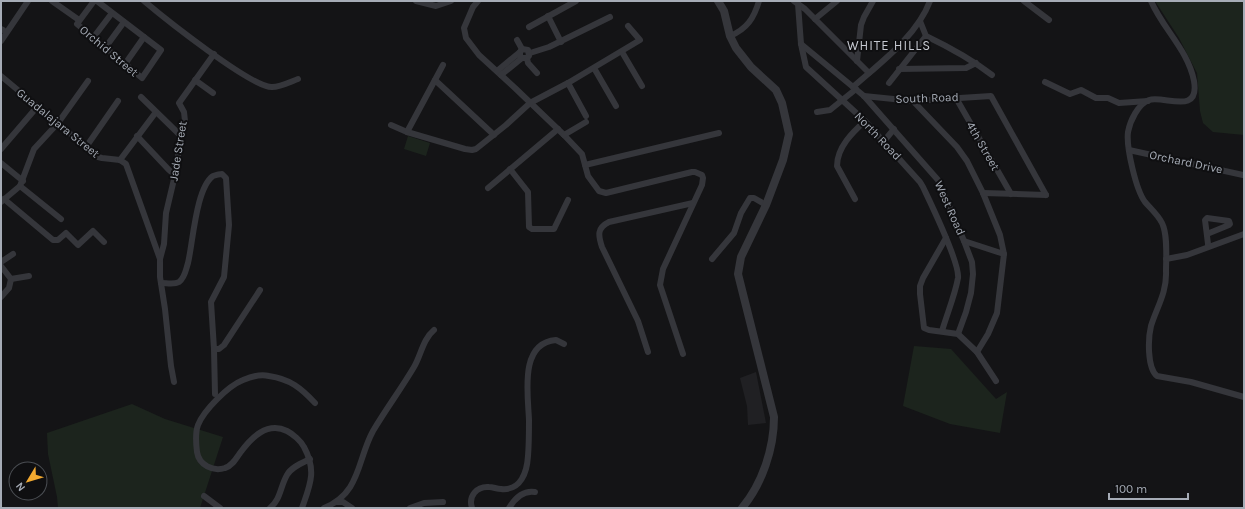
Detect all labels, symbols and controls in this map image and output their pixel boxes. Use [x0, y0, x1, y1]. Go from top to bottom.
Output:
street label: Orchid Street [77, 22, 141, 80]
district label: WHITE HILLS [847, 38, 931, 53]
street label: Guadalajara Street [14, 85, 103, 161]
street label: South Road [895, 90, 959, 106]
street label: North Road [852, 109, 904, 163]
street label: 4th Street [963, 119, 1003, 173]
street label: Jade Street [166, 120, 190, 182]
street label: Orchard Drive [1148, 147, 1224, 177]
street label: West Road [932, 179, 968, 237]
north arrow [8, 461, 48, 501]
scale bar [1109, 475, 1188, 501]
text: N [13, 480, 28, 494]
text: 100 m [1115, 482, 1147, 496]

